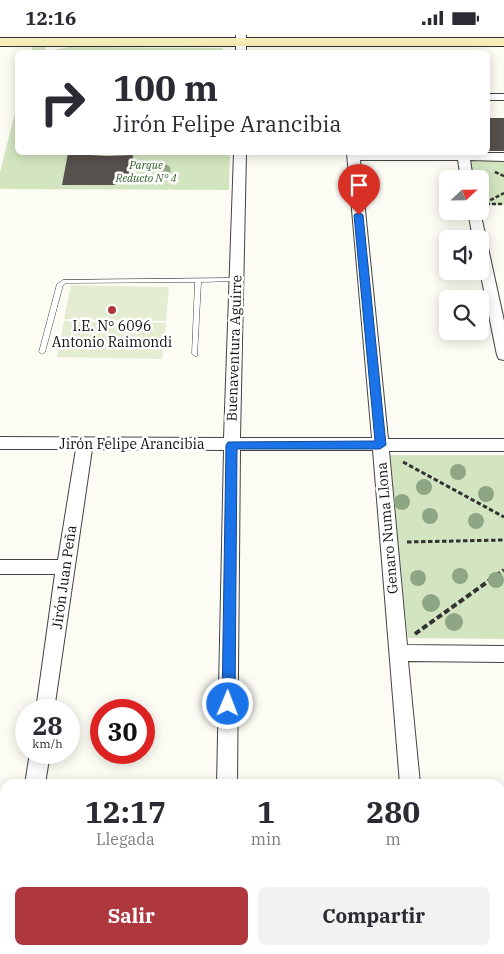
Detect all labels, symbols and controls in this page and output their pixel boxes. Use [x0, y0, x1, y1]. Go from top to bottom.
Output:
text: 12:16 [25, 6, 76, 30]
text: 100 m [113, 65, 218, 111]
icon: right [30, 70, 95, 135]
text: Jirón Felipe Arancibia [113, 109, 341, 138]
park label: Parque Reducto N° 4 [114, 158, 177, 185]
pin [338, 164, 380, 215]
north arrow [439, 170, 489, 220]
map controls [439, 170, 489, 340]
icon: arrive [345, 171, 373, 199]
button: sound [439, 230, 489, 280]
street label: Buenaventura Aguirre [222, 274, 246, 422]
button: search [439, 290, 489, 340]
marker: I.E. N° 6096 Antonio Raimondi [106, 304, 118, 316]
place label: I.E. N° 6096 Antonio Raimondi [52, 317, 172, 351]
street label: Jirón Felipe Arancibia [59, 435, 205, 453]
street label: Genaro Numa Llona [372, 461, 402, 595]
street label: Jirón Juan Peña [48, 524, 80, 630]
position arrow [201, 677, 253, 729]
speed limit sign: 30 [90, 699, 155, 764]
text: 28 [32, 709, 63, 742]
text: km/h [32, 736, 63, 751]
text: 12:17 [85, 792, 166, 831]
text: 1 [257, 792, 275, 831]
text: 280 [366, 792, 420, 831]
text: Llegada [96, 829, 155, 849]
text: min [251, 829, 281, 849]
text: m [386, 829, 401, 849]
button: Salir [15, 887, 248, 945]
button: Compartir [258, 887, 490, 945]

